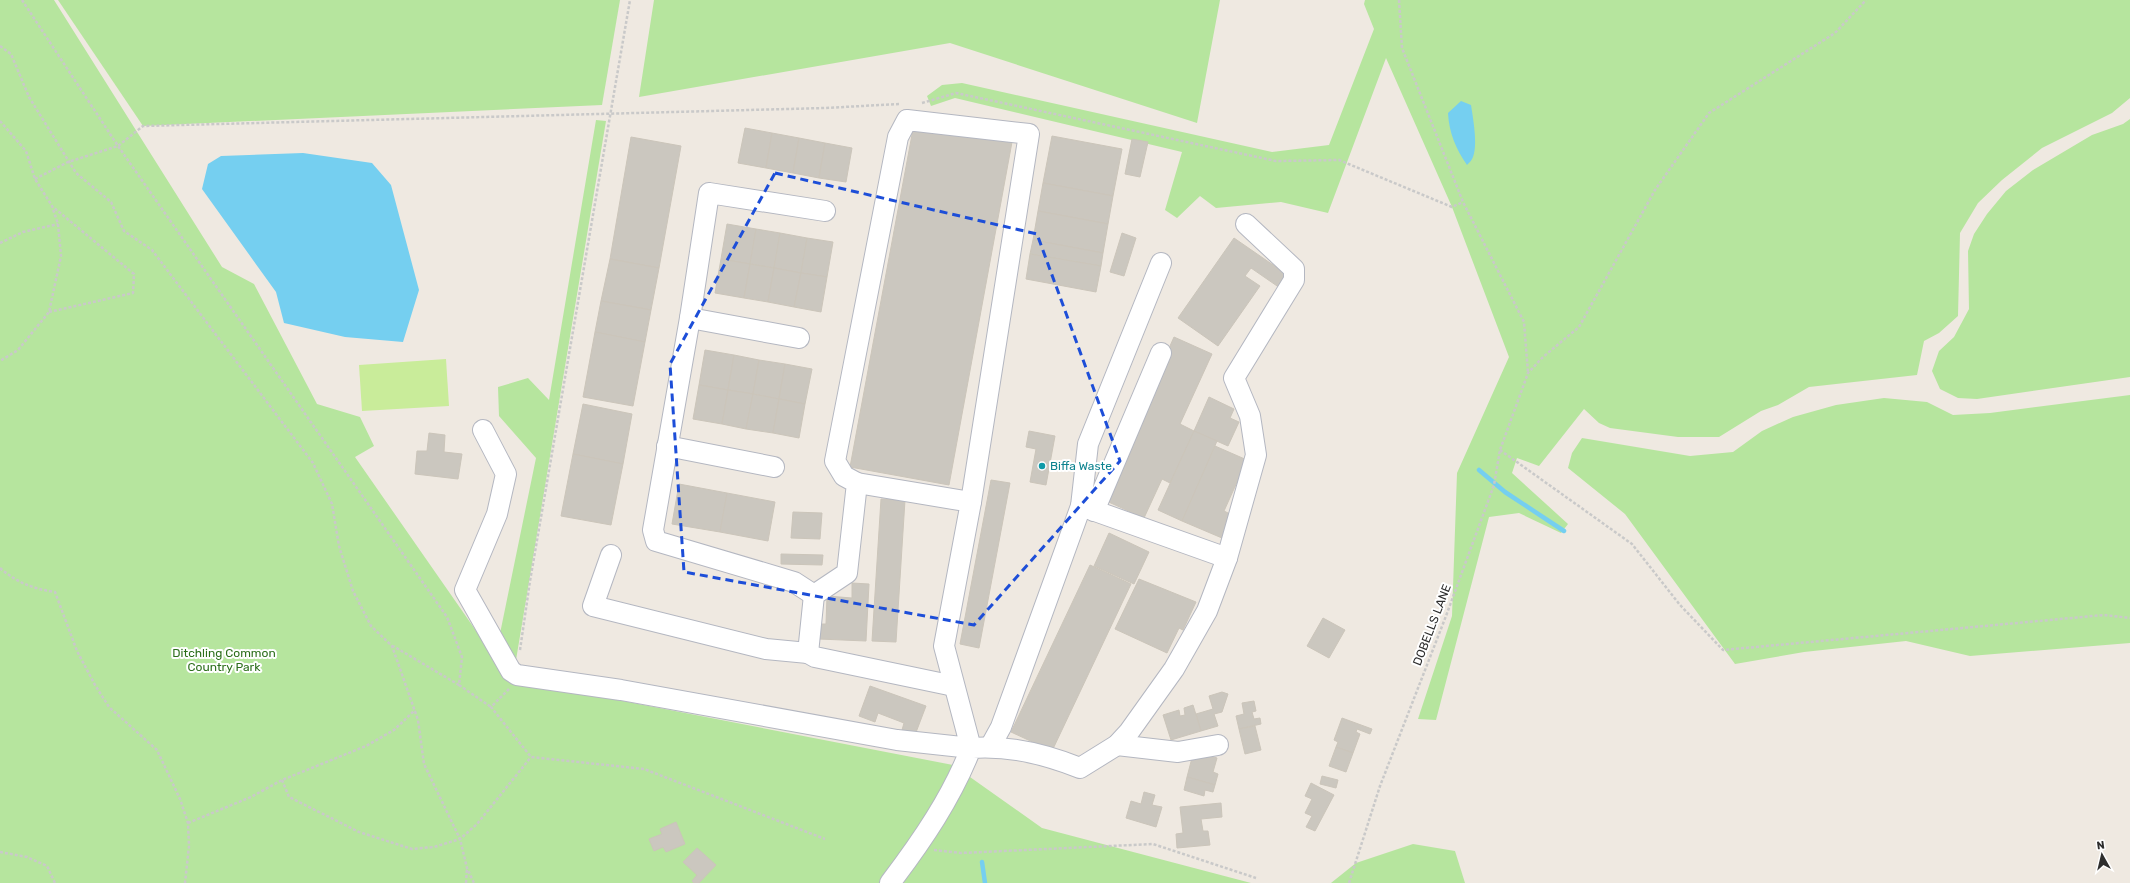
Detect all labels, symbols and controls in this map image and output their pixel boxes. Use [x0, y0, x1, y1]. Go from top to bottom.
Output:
place label: Biffa Waste [1050, 459, 1112, 473]
marker: Biffa Waste [1037, 461, 1047, 471]
street label: DOBELLS LANE [1410, 582, 1454, 668]
park label: Ditchling Common Country Park [172, 646, 276, 674]
north arrow [2082, 835, 2122, 875]
text: N [2096, 839, 2106, 853]

